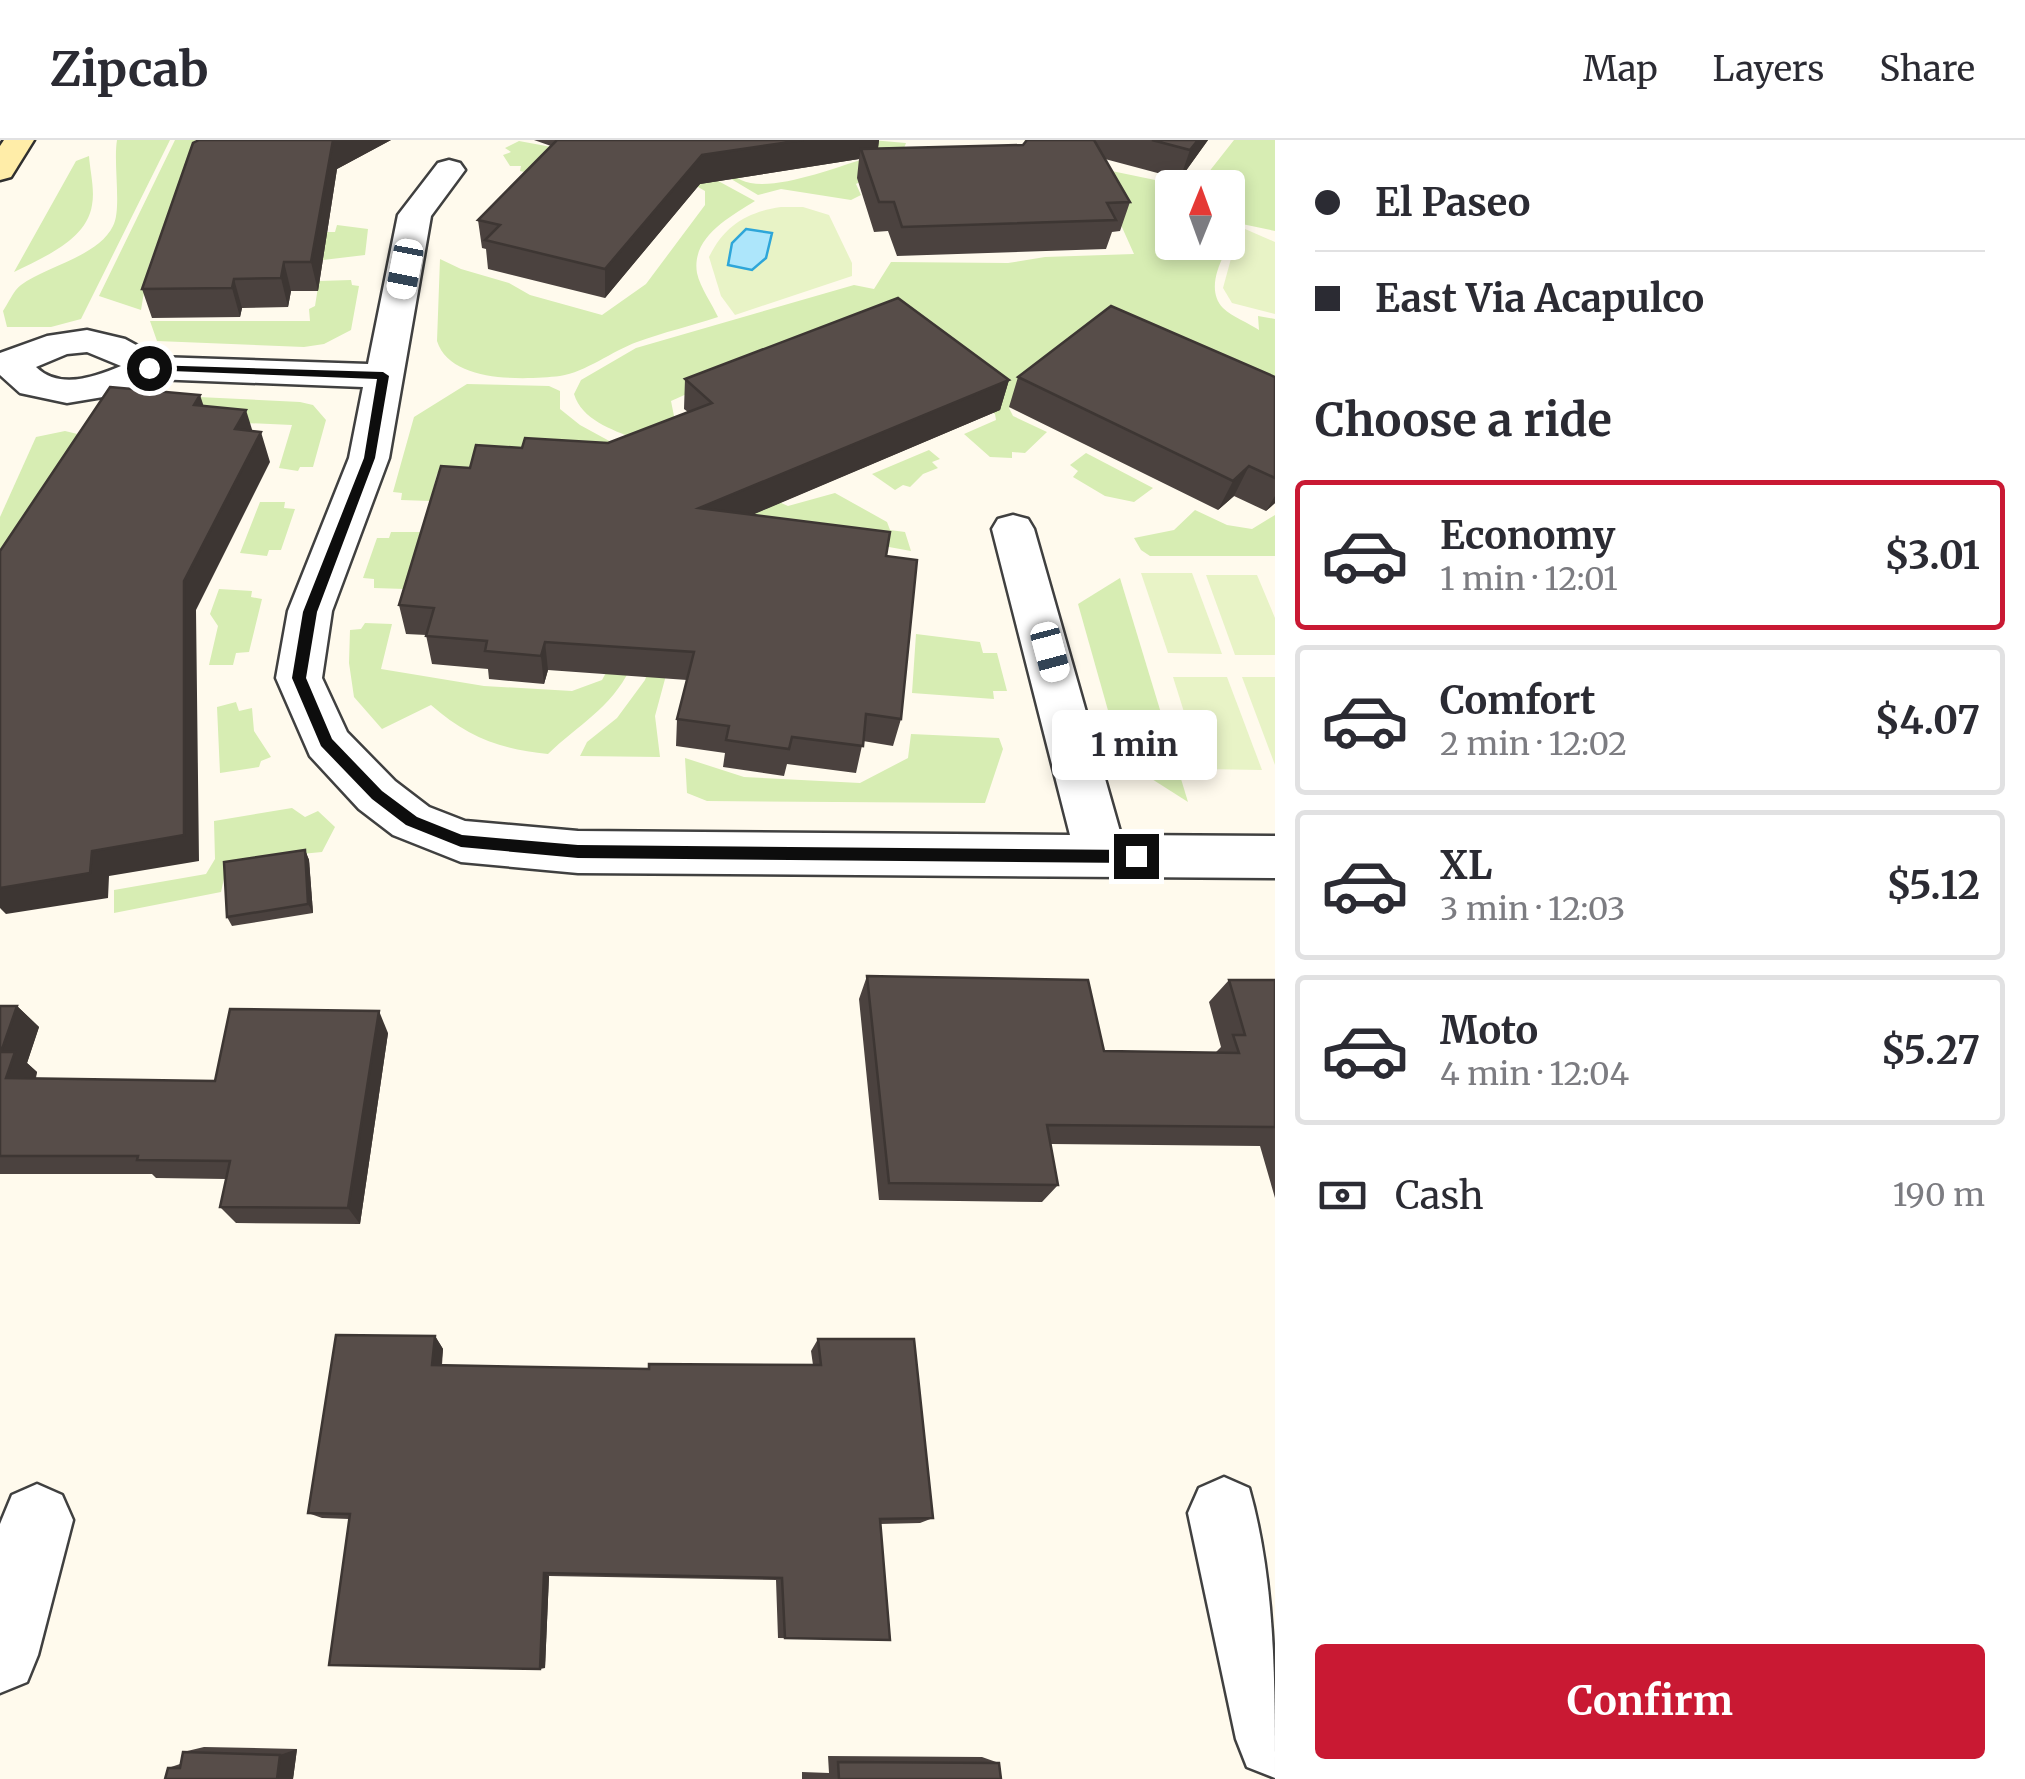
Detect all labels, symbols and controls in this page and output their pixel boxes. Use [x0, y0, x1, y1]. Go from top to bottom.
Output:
text: Zipcab [50, 39, 209, 99]
text: Map [1583, 47, 1658, 91]
text: Layers [1713, 47, 1824, 91]
text: Share [1879, 47, 1975, 91]
north arrow [1155, 170, 1245, 260]
map controls [1155, 170, 1245, 260]
text: El Paseo [1375, 179, 1531, 226]
car [385, 237, 425, 301]
text: East Via Acapulco [1375, 275, 1704, 322]
route start [127, 346, 172, 391]
text: Choose a ride [1315, 392, 1612, 448]
icon: car [1320, 510, 1410, 600]
text: Economy [1440, 512, 1615, 559]
text: $3.01 [1884, 532, 1980, 579]
text: 1 min · 12:01 [1440, 559, 1618, 599]
car [1028, 619, 1072, 685]
icon: car [1320, 675, 1410, 765]
text: Comfort [1440, 677, 1596, 724]
text: $4.07 [1875, 697, 1980, 744]
callout: 1 min [1054, 711, 1218, 781]
text: 2 min · 12:02 [1440, 724, 1627, 764]
text: 1 min [1091, 725, 1178, 765]
route end [1114, 834, 1159, 879]
icon: car [1320, 840, 1410, 930]
text: XL [1440, 842, 1492, 889]
text: $5.12 [1886, 862, 1980, 909]
text: 3 min · 12:03 [1440, 889, 1625, 929]
icon: car [1320, 1005, 1410, 1095]
text: Moto [1440, 1007, 1538, 1054]
text: $5.27 [1881, 1027, 1980, 1074]
text: 4 min · 12:04 [1440, 1054, 1629, 1094]
icon: cash [1315, 1168, 1370, 1223]
text: Cash [1395, 1172, 1484, 1219]
text: 190 m [1893, 1175, 1985, 1215]
button: Confirm [1315, 1644, 1985, 1759]

